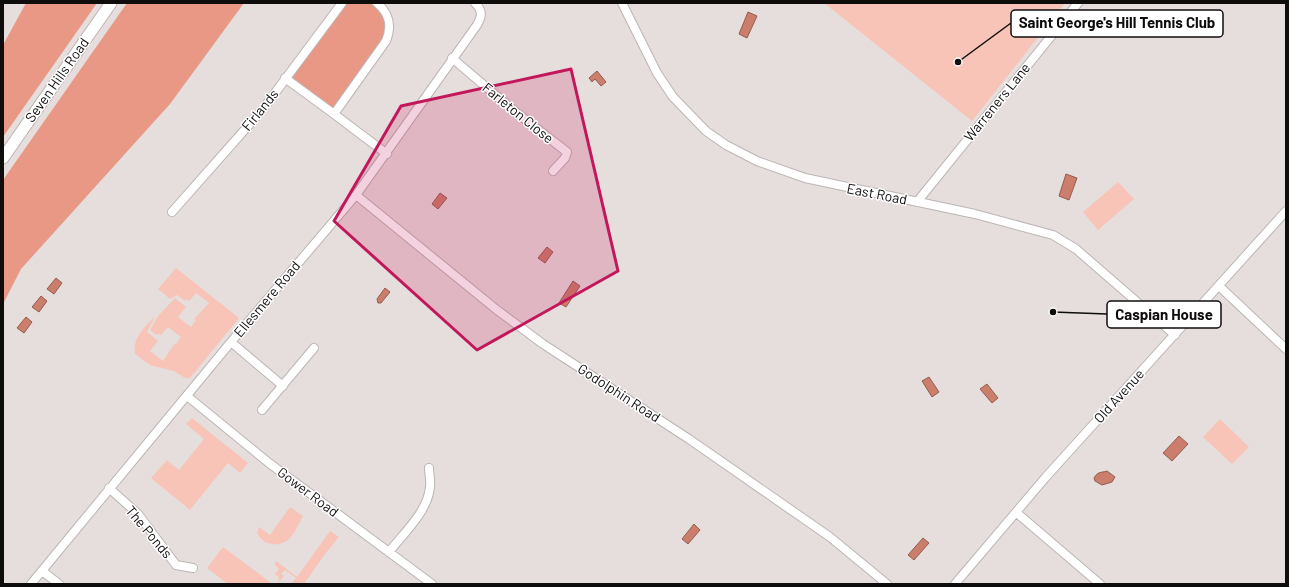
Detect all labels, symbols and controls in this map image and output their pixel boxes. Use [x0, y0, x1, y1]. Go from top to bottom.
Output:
callout: Saint George's Hill Tennis Club [1011, 10, 1223, 37]
text: Saint George's Hill Tennis Club [1019, 13, 1215, 31]
street label: Seven Hills Road [21, 34, 92, 125]
street label: Warreners Lane [960, 59, 1033, 144]
street label: Farleton Close [479, 79, 557, 147]
street label: Firlands [238, 85, 282, 134]
street label: East Road [845, 179, 909, 208]
street label: Ellesmere Road [230, 257, 303, 340]
callout: Caspian House [1107, 301, 1221, 328]
text: Caspian House [1115, 305, 1213, 323]
street label: Godolphin Road [575, 360, 664, 426]
street label: Old Avenue [1090, 365, 1147, 426]
street label: Gower Road [274, 463, 342, 520]
street label: The Ponds [123, 502, 176, 562]

